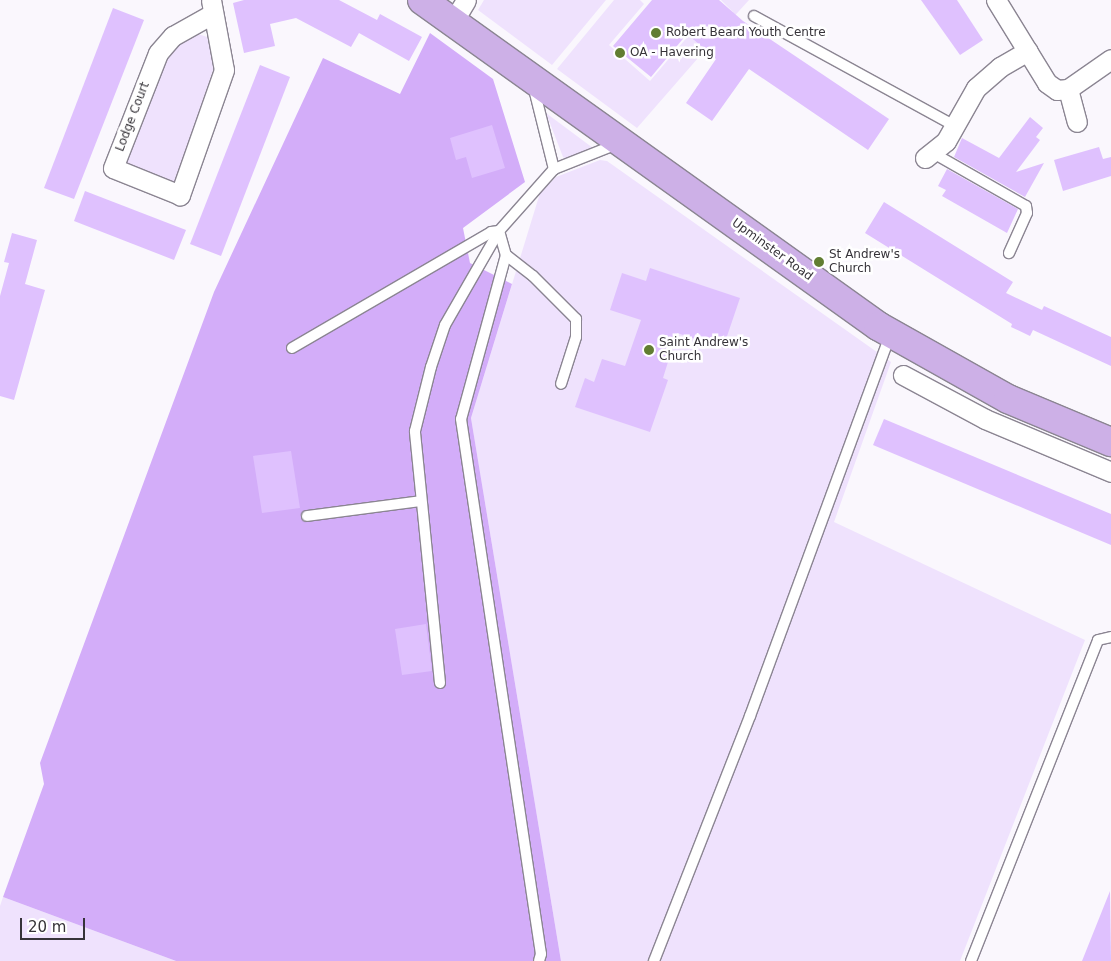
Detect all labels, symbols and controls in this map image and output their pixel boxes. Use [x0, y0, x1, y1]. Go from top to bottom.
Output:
place label: Robert Beard Youth Centre [666, 26, 826, 40]
marker: Robert Beard Youth Centre [650, 27, 662, 39]
place label: OA - Havering [630, 46, 714, 60]
marker: OA - Havering [614, 47, 626, 59]
street label: Lodge Court [113, 80, 153, 154]
street label: Upminster Road [729, 216, 815, 284]
place label: St Andrew's Church [829, 248, 900, 276]
marker: St Andrew's Church [813, 256, 825, 268]
place label: Saint Andrew's Church [659, 336, 748, 364]
marker: Saint Andrew's Church [643, 344, 655, 356]
scale bar [22, 908, 88, 940]
text: 20 m [28, 918, 66, 936]

